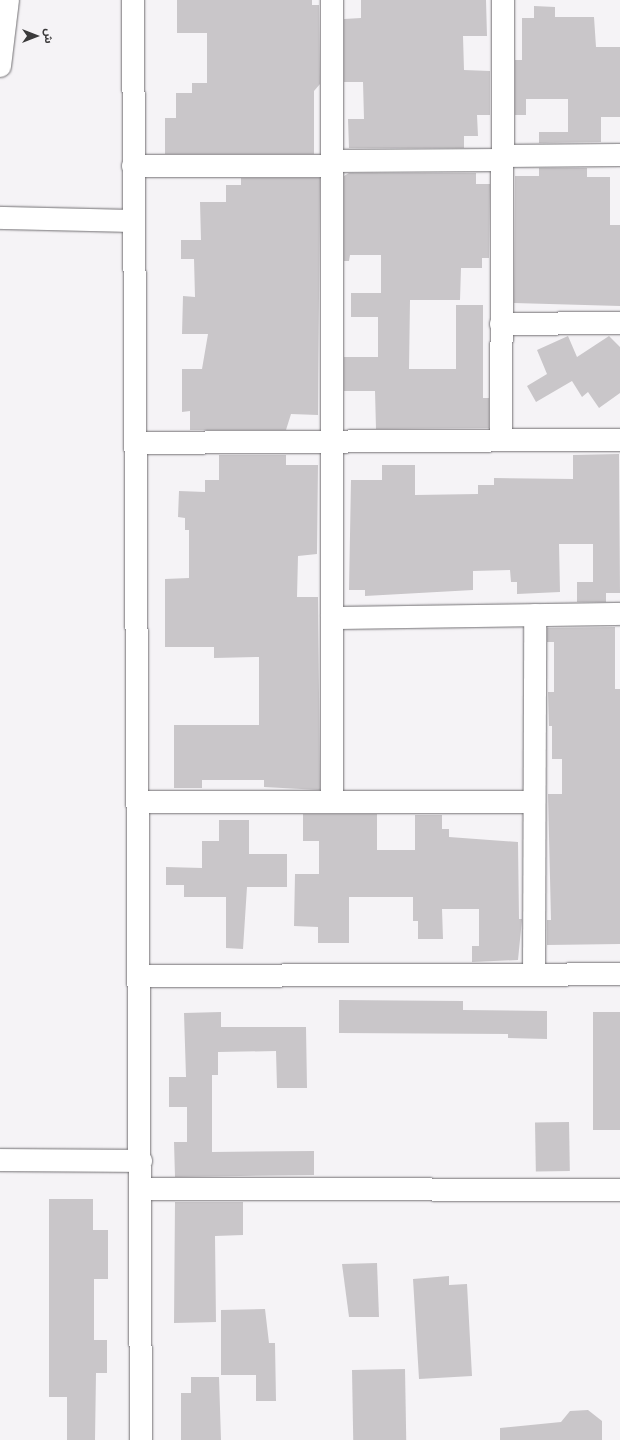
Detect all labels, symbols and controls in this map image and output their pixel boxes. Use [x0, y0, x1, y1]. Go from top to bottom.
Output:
north arrow [16, 16, 56, 56]
text: ش [42, 28, 55, 44]

